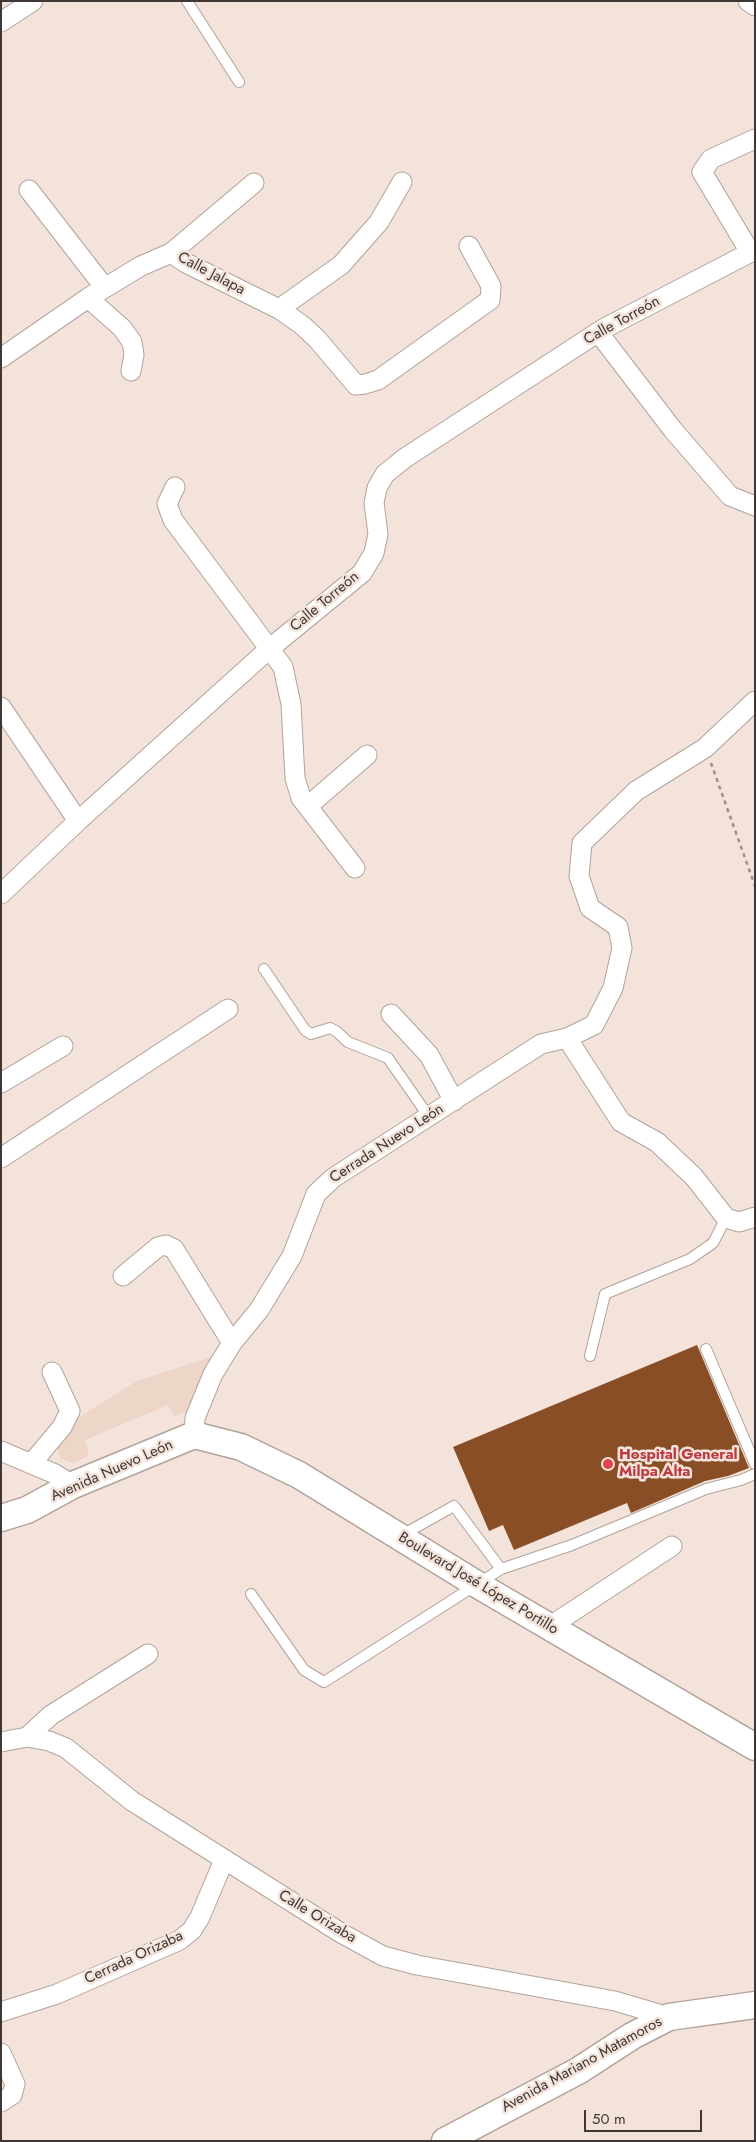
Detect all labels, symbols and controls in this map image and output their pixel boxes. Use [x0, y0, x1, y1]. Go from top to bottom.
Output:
street label: Calle Jalapa [174, 249, 248, 299]
street label: Calle Torreón [581, 293, 663, 349]
street label: Calle Torreón [287, 568, 363, 636]
street label: Cerrada Nuevo León [327, 1100, 447, 1188]
street label: Avenida Nuevo León [48, 1436, 176, 1506]
place label: Hospital General Milpa Alta [619, 1446, 738, 1481]
marker: Hospital General Milpa Alta [601, 1457, 615, 1471]
street label: Boulevard José López Portillo [395, 1529, 561, 1639]
street label: Calle Orizaba [275, 1887, 359, 1947]
street label: Cerrada Orizaba [82, 1927, 186, 1989]
street label: Avenida Mariano Matamoros [499, 2013, 665, 2117]
scale bar [586, 2100, 704, 2132]
text: 50 m [592, 2108, 626, 2130]

